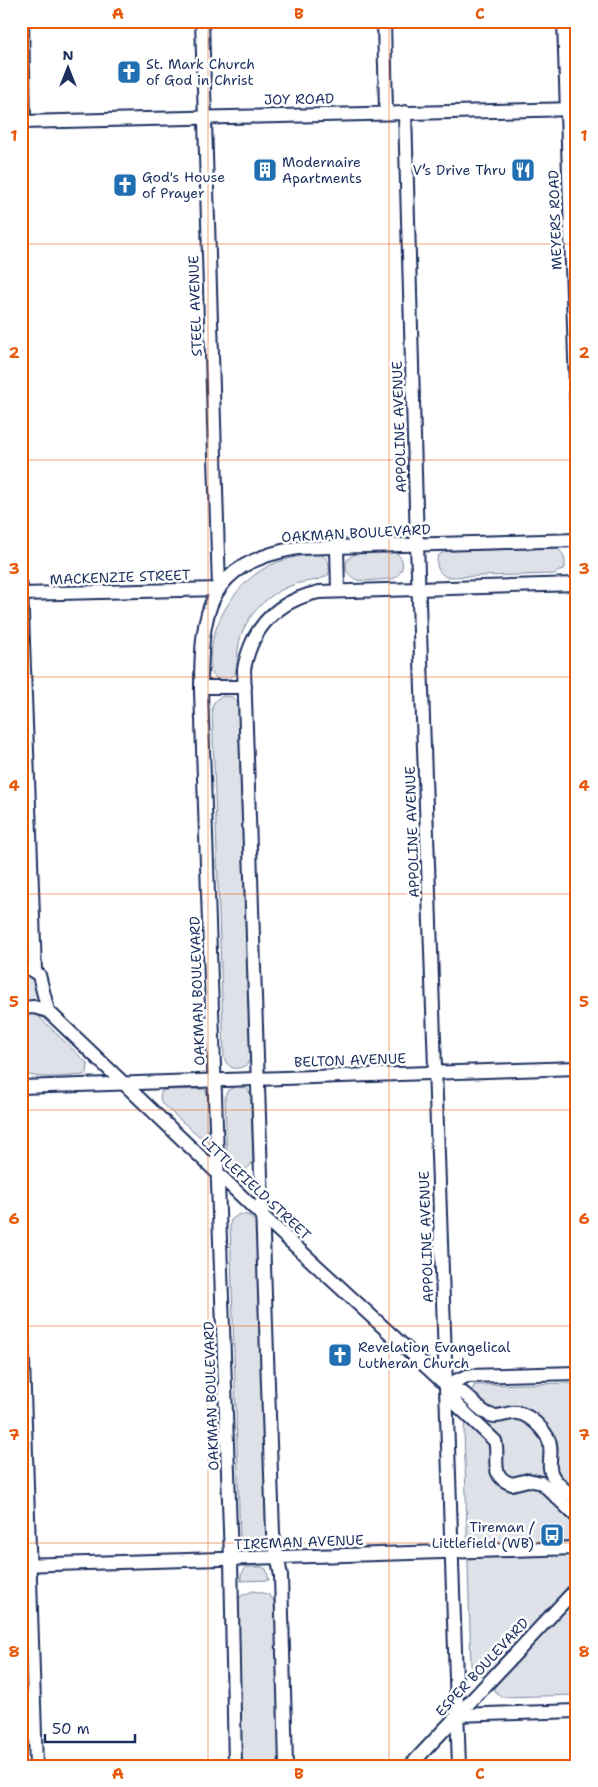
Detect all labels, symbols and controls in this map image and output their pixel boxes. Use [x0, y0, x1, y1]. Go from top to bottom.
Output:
text: A [112, 3, 124, 24]
text: B [294, 3, 304, 24]
text: C [475, 3, 485, 24]
north arrow [42, 42, 92, 92]
text: N [62, 46, 74, 64]
place label: St. Mark Church of God in Christ [146, 55, 255, 89]
church icon: St. Mark Church of God in Christ [116, 59, 142, 85]
street label: JOY ROAD [264, 89, 334, 109]
text: 1 [10, 125, 18, 146]
text: 1 [580, 125, 588, 146]
place label: Modernaire Apartments [282, 153, 362, 187]
building icon: Modernaire Apartments [252, 157, 278, 183]
restaurant icon: V’s Drive Thru [510, 157, 536, 183]
place label: V’s Drive Thru [413, 161, 506, 179]
place label: God's House of Prayer [142, 168, 225, 202]
street label: MEYERS ROAD [544, 170, 566, 270]
church icon: God's House of Prayer [112, 172, 138, 198]
street label: STEEL AVENUE [184, 255, 206, 357]
text: 2 [8, 342, 20, 363]
text: 2 [578, 342, 590, 363]
street label: APPOLINE AVENUE [388, 360, 410, 493]
street label: OAKMAN BOULEVARD [281, 520, 431, 546]
text: 3 [8, 558, 20, 579]
text: 3 [578, 558, 590, 579]
street label: MACKENZIE STREET [49, 566, 191, 588]
street label: APPOLINE AVENUE [401, 765, 423, 898]
text: 4 [8, 775, 20, 796]
text: 4 [578, 775, 590, 796]
street label: OAKMAN BOULEVARD [185, 916, 209, 1066]
text: 5 [9, 991, 19, 1012]
text: 5 [579, 991, 589, 1012]
street label: BELTON AVENUE [294, 1049, 407, 1071]
street label: LITTLEFIELD STREET [197, 1132, 315, 1244]
street label: APPOLINE AVENUE [415, 1170, 437, 1303]
text: 6 [8, 1208, 20, 1229]
text: 6 [578, 1208, 590, 1229]
street label: OAKMAN BOULEVARD [199, 1321, 223, 1471]
place label: Revelation Evangelical Lutheran Church [358, 1338, 511, 1372]
church icon: Revelation Evangelical Lutheran Church [327, 1342, 353, 1368]
text: 7 [8, 1424, 20, 1445]
text: 7 [578, 1424, 590, 1445]
place label: Tireman / Littlefield (WB) [432, 1518, 535, 1552]
bus stop icon: Tireman / Littlefield (WB) [539, 1522, 565, 1548]
street label: TIREMAN AVENUE [234, 1531, 364, 1553]
street label: ESPER BOULEVARD [432, 1614, 532, 1720]
text: 8 [8, 1641, 20, 1662]
text: 8 [578, 1641, 590, 1662]
scale bar [45, 1712, 135, 1744]
text: 50 m [52, 1719, 90, 1739]
text: A [112, 1763, 124, 1784]
text: B [294, 1763, 304, 1784]
text: C [475, 1763, 485, 1784]

